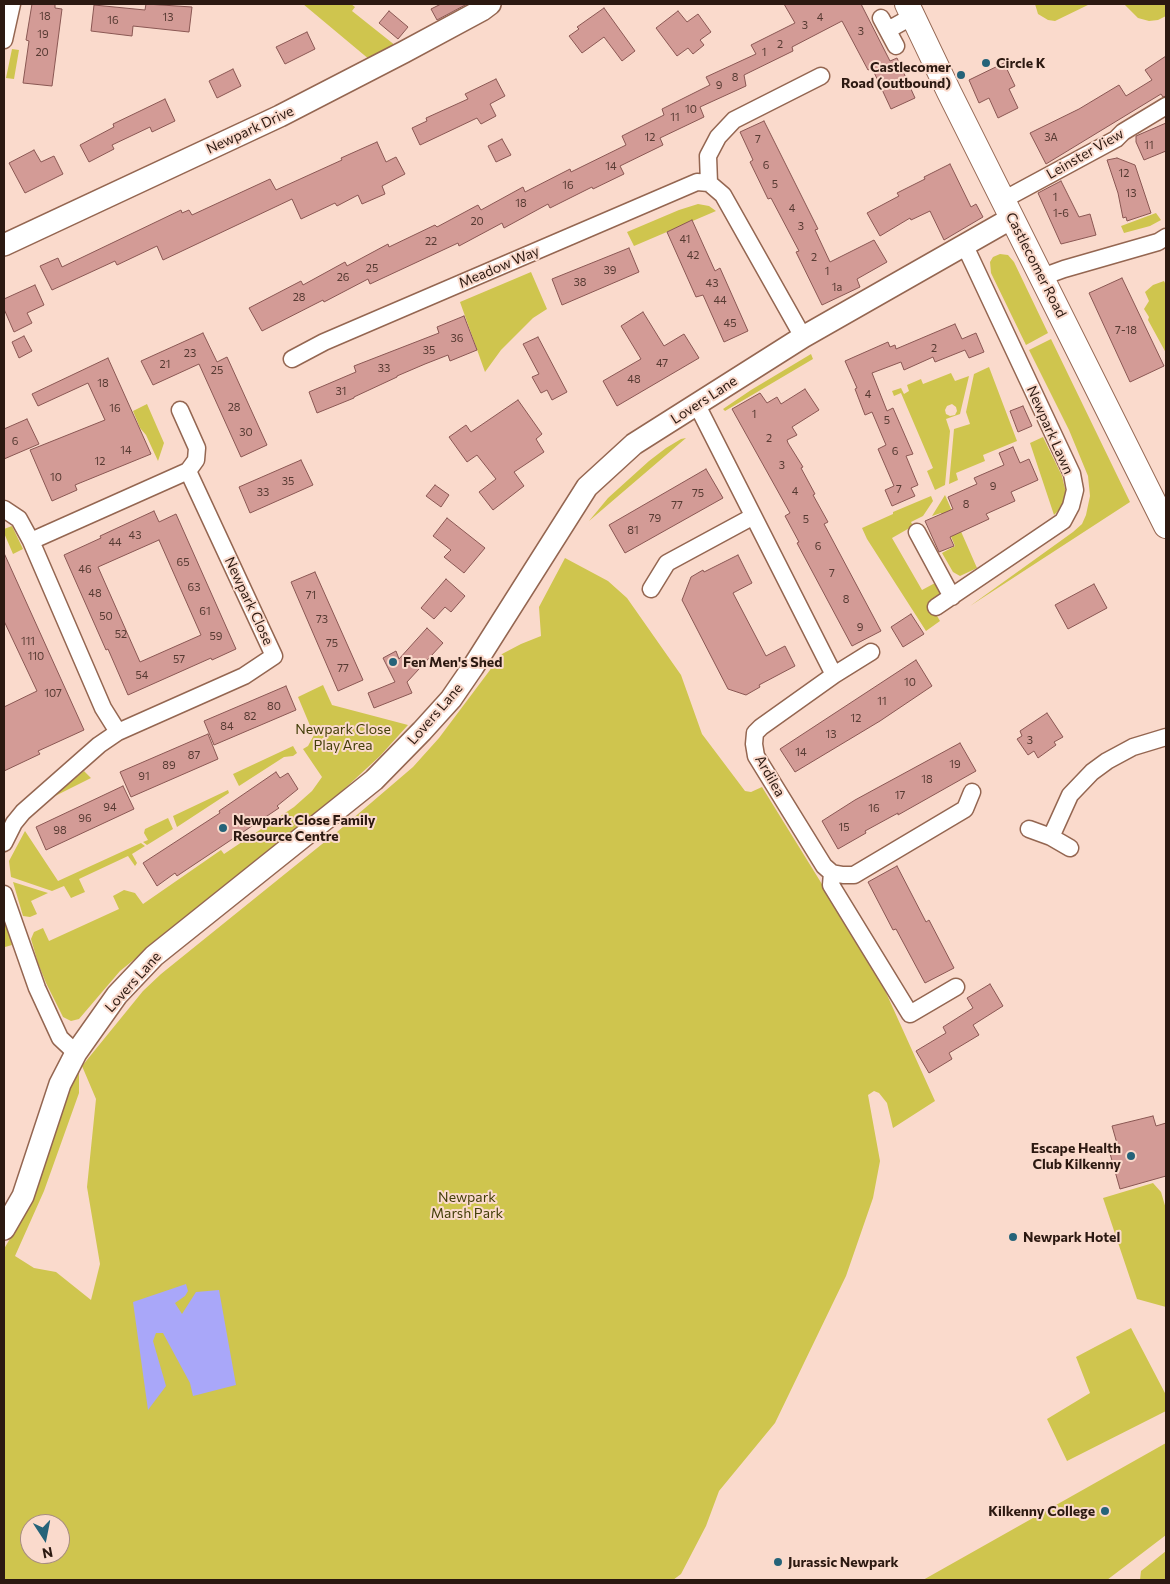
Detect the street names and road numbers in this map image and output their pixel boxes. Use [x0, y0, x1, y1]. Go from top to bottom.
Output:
street label: Newpark Drive [204, 102, 296, 158]
street label: Leinster View [1043, 125, 1127, 183]
street label: Castlecomer Road [1002, 210, 1070, 320]
street label: Meadow Way [456, 242, 542, 292]
street label: Lovers Lane [668, 372, 740, 428]
street label: Newpark Lawn [1023, 383, 1077, 477]
street label: Newpark Close [221, 554, 277, 648]
street label: Lovers Lane [404, 680, 466, 748]
street label: Ardilea [751, 752, 789, 800]
street label: Lovers Lane [101, 948, 165, 1016]

